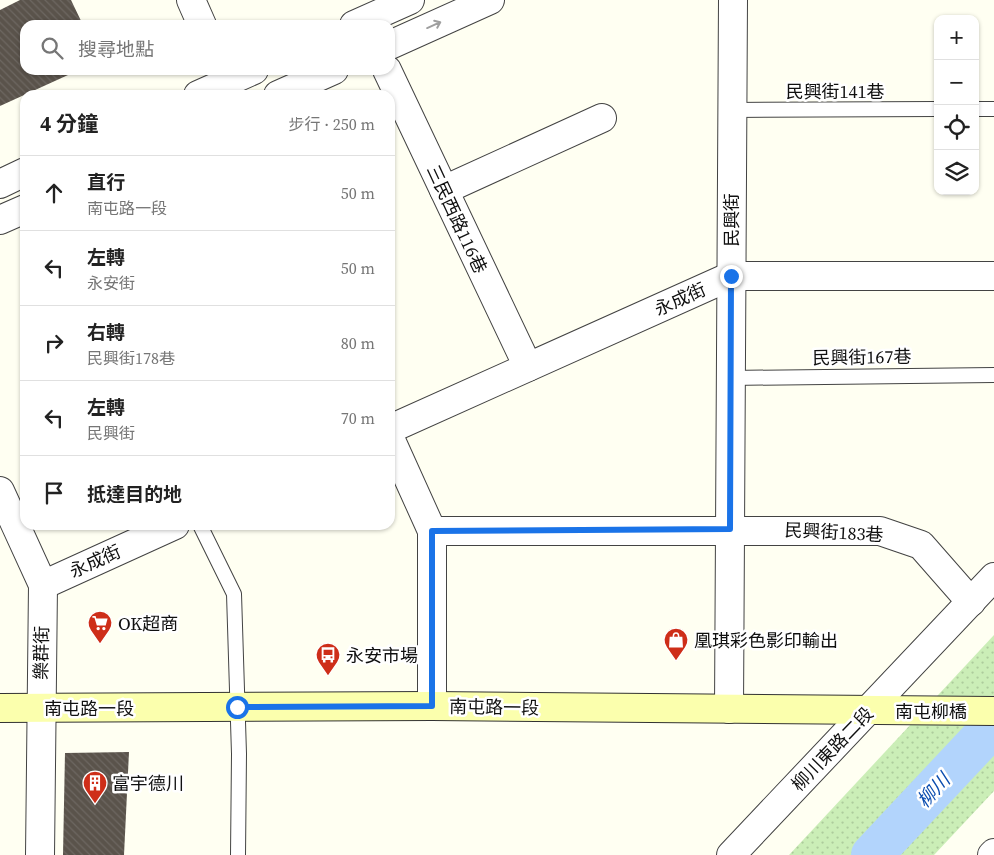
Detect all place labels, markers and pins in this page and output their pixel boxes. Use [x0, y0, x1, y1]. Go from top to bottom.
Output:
supermarket icon: OK超商 [87, 610, 113, 644]
place label: OK超商 [118, 611, 178, 636]
shop icon: 凰琪彩色影印輸出 [663, 627, 689, 661]
place label: 凰琪彩色影印輸出 [694, 628, 838, 653]
bus stop icon: 永安市場 [315, 642, 341, 676]
place label: 永安市場 [346, 643, 418, 668]
building icon: 富宇德川 [82, 770, 108, 804]
place label: 富宇德川 [112, 771, 184, 796]

